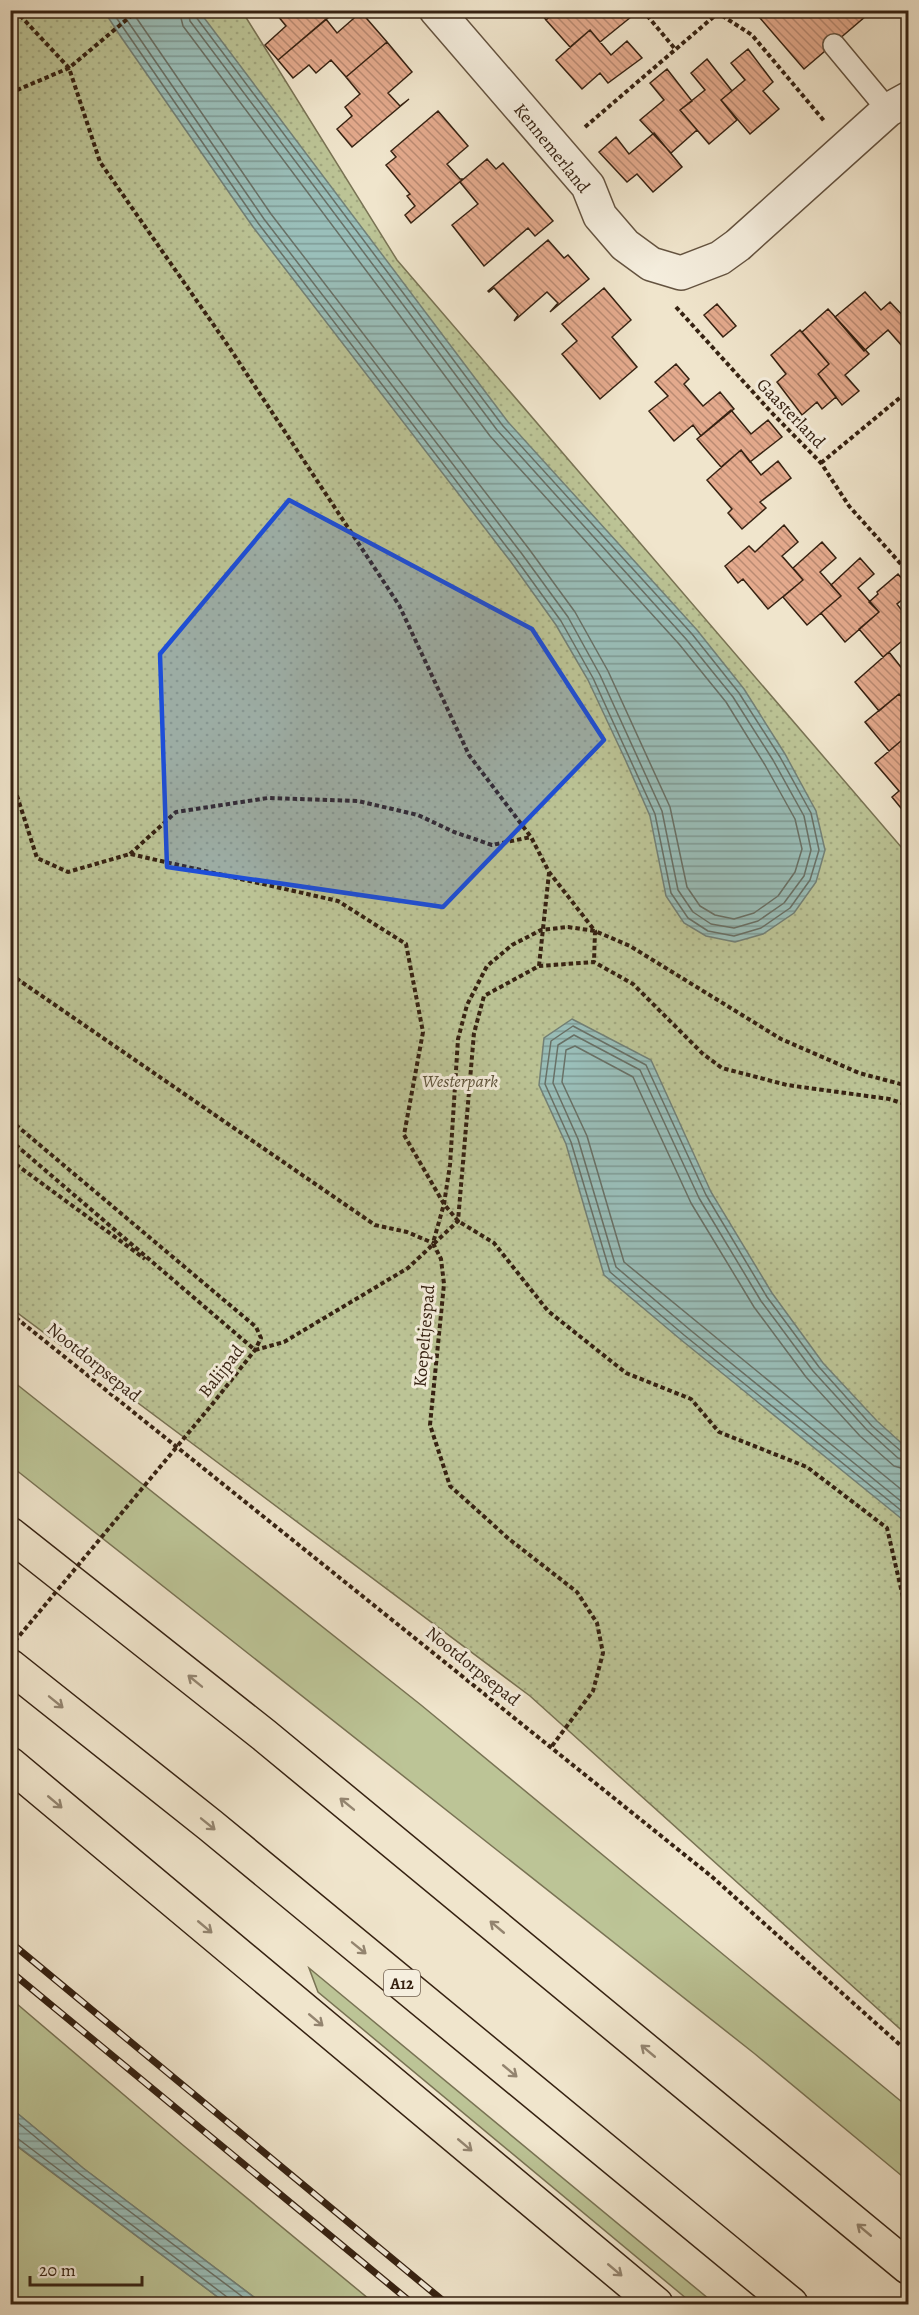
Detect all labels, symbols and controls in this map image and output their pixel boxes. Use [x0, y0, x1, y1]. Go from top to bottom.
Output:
street label: Kennemerland [508, 98, 596, 198]
street label: Gaasterland [751, 373, 831, 454]
park label: Westerpark [422, 1069, 498, 1093]
street label: Koepeltjespad [408, 1283, 440, 1388]
street label: Nootdorpsepad [42, 1317, 146, 1408]
street label: Balijpad [193, 1339, 249, 1402]
street label: Nootdorpsepad [421, 1621, 525, 1712]
one-way arrow [187, 1674, 203, 1687]
one-way arrow [48, 1696, 64, 1709]
one-way arrow [47, 1795, 62, 1809]
one-way arrow [339, 1797, 355, 1810]
one-way arrow [200, 1817, 216, 1830]
one-way arrow [197, 1921, 213, 1934]
one-way arrow [490, 1921, 506, 1934]
one-way arrow [351, 1941, 367, 1954]
road number: A12 [384, 1970, 420, 1996]
one-way arrow [308, 2014, 324, 2027]
one-way arrow [640, 2045, 656, 2058]
one-way arrow [502, 2065, 518, 2078]
one-way arrow [457, 2139, 473, 2152]
one-way arrow [856, 2224, 872, 2237]
scale bar [30, 2249, 142, 2287]
text: 20 m [39, 2258, 76, 2282]
one-way arrow [607, 2264, 623, 2277]

